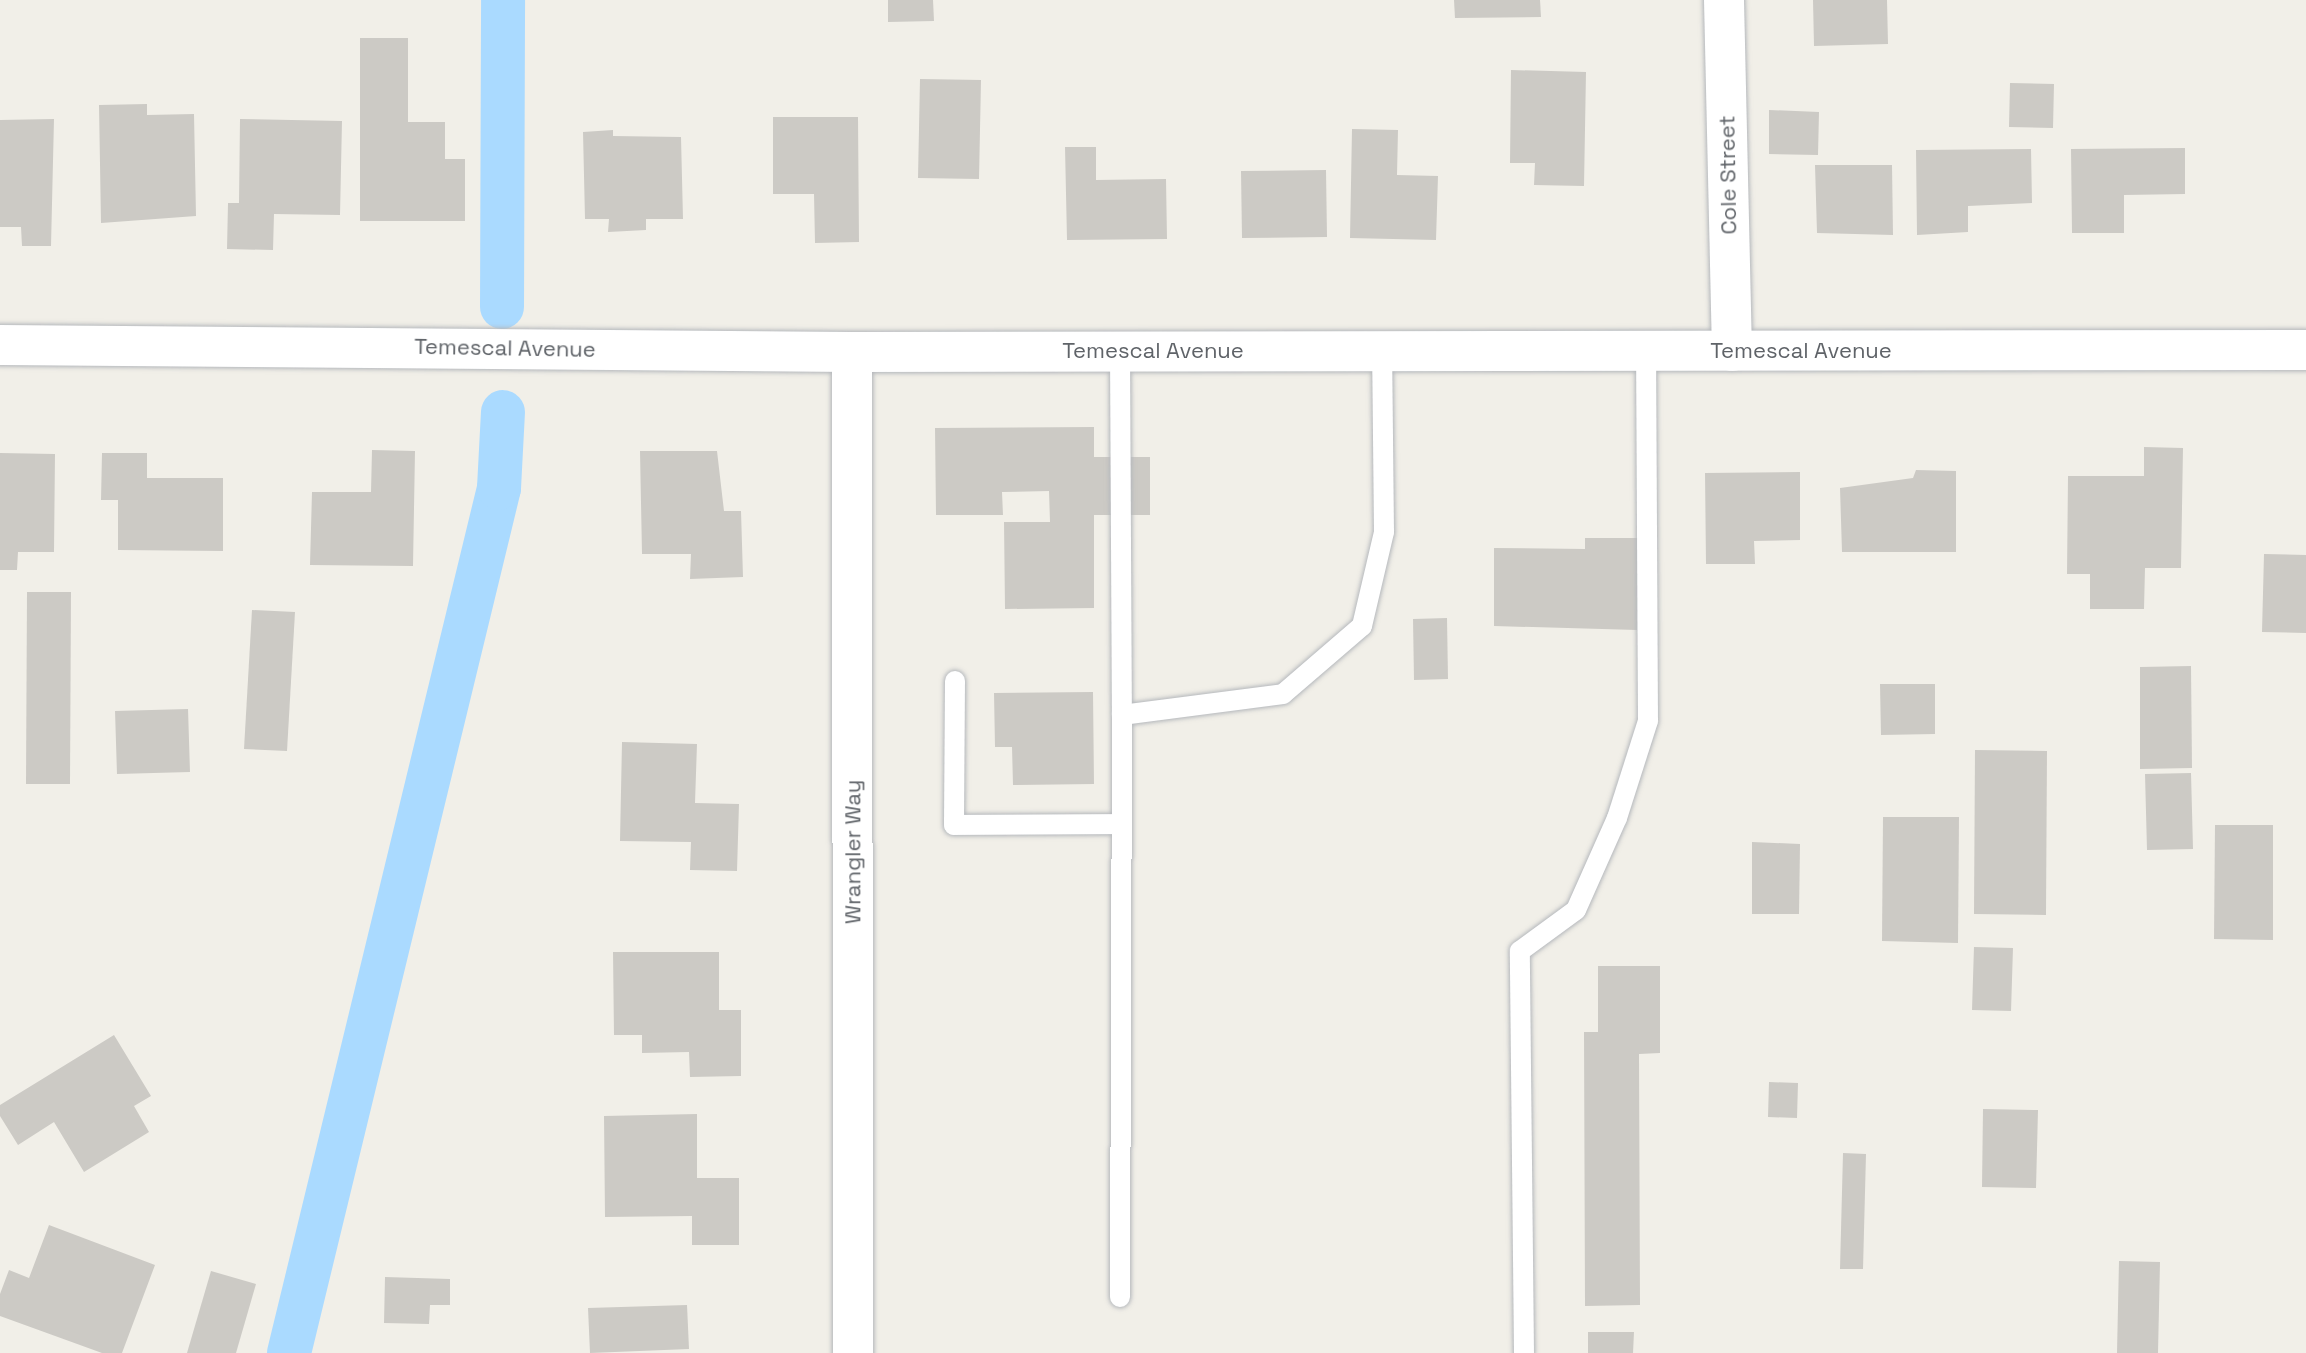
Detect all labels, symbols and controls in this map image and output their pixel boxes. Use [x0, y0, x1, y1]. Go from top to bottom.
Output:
street label: Cole Street [1714, 115, 1742, 235]
street label: Temescal Avenue [414, 333, 596, 363]
street label: Temescal Avenue [1062, 338, 1244, 364]
street label: Temescal Avenue [1710, 338, 1892, 364]
street label: Wrangler Way [840, 780, 866, 924]

